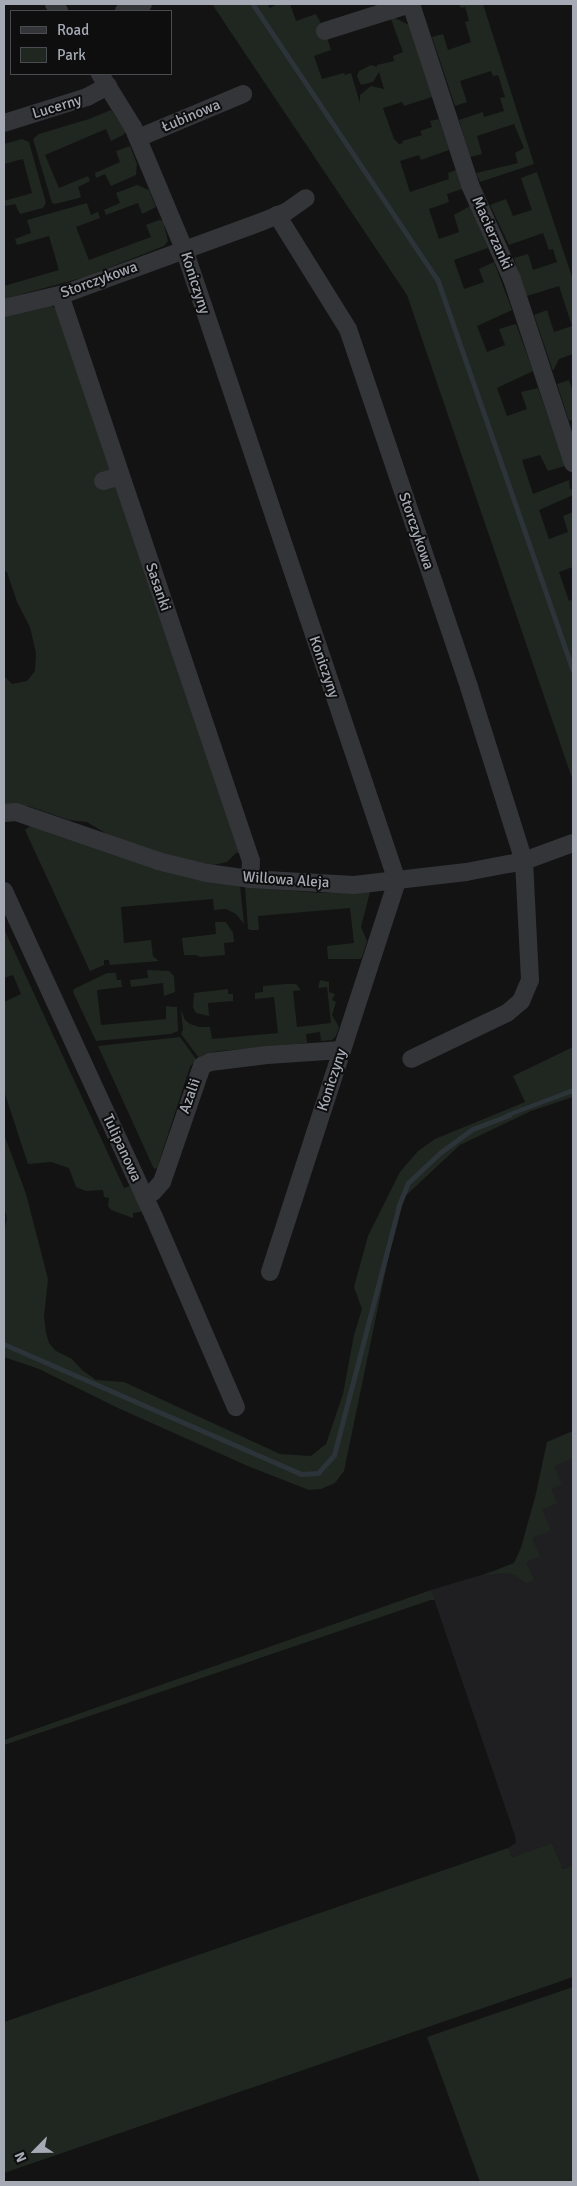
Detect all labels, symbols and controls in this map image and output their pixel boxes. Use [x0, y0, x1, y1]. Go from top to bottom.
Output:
legend [10, 10, 172, 75]
text: Road [57, 21, 89, 39]
text: Park [57, 46, 86, 64]
street label: Lucerny [30, 91, 84, 123]
street label: Łubinowa [159, 96, 223, 136]
street label: Macierzanki [468, 194, 516, 272]
street label: Koniczyny [176, 250, 214, 316]
street label: Storczykowa [58, 258, 140, 302]
street label: Storczykowa [394, 490, 438, 572]
street label: Sasanki [141, 561, 175, 613]
street label: Koniczyny [305, 634, 343, 700]
street label: Willowa Aleja [242, 868, 330, 892]
street label: Koniczyny [313, 1047, 351, 1113]
street label: Azalii [176, 1076, 204, 1116]
street label: Tulipanowa [99, 1111, 145, 1185]
north arrow [10, 2126, 60, 2176]
text: N [11, 2149, 30, 2165]

